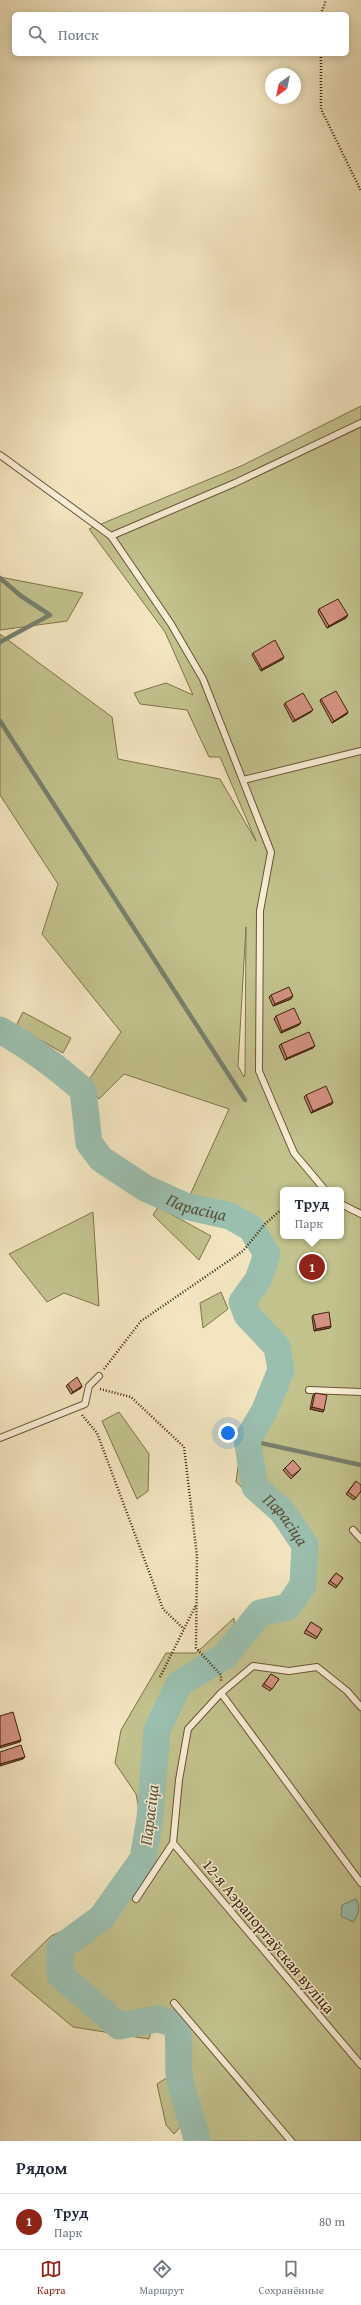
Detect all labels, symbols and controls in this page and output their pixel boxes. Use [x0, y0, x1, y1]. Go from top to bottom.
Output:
search box [12, 12, 349, 56]
icon: search [26, 23, 48, 45]
text: Поиск [58, 24, 99, 45]
north arrow [265, 68, 301, 104]
water label: Парасіца [163, 1186, 229, 1227]
popup [280, 1187, 344, 1239]
text: Труд [295, 1193, 329, 1214]
text: Парк [295, 1214, 323, 1233]
pin: 1 [299, 1252, 325, 1282]
your location [218, 1423, 238, 1443]
water label: Парасіца [258, 1487, 315, 1551]
water label: Парасіца [132, 1783, 165, 1847]
street label: 12-я Аэрапортаўская вуліца [197, 1853, 341, 2019]
text: Рядом [16, 2155, 67, 2180]
text: Труд [54, 2202, 88, 2223]
text: 1 [26, 2212, 32, 2231]
text: 80 m [319, 2212, 345, 2231]
text: Парк [54, 2223, 82, 2242]
tab: Карта [37, 2258, 65, 2298]
tab: Маршрут [139, 2258, 184, 2298]
tab: Сохранённые [258, 2258, 324, 2298]

